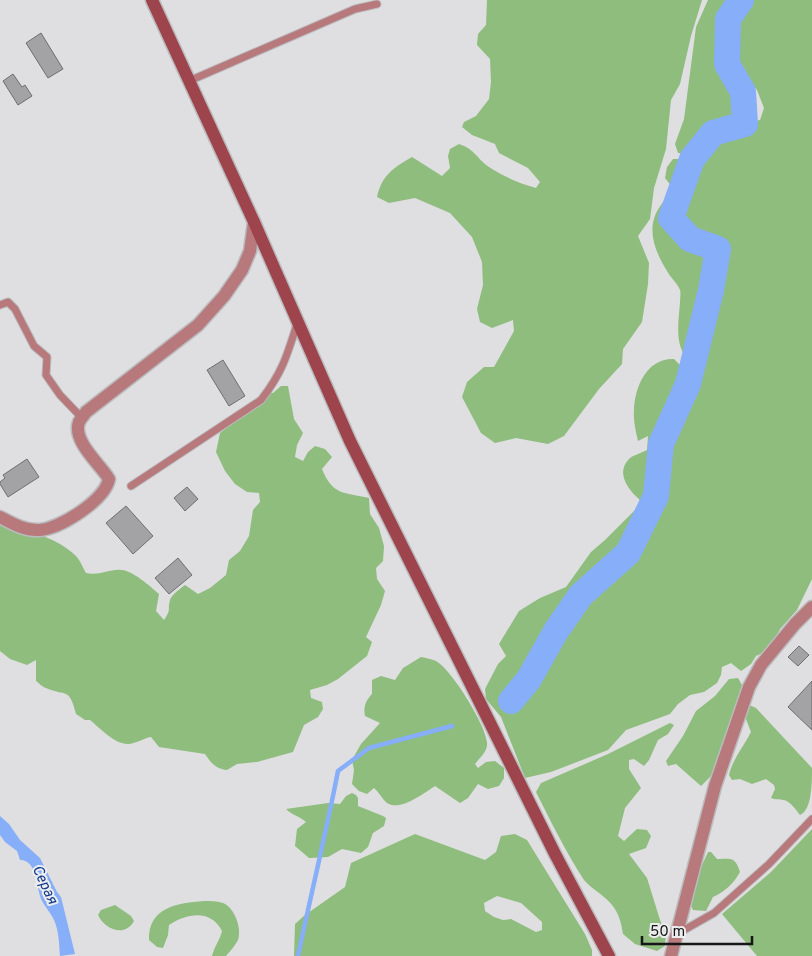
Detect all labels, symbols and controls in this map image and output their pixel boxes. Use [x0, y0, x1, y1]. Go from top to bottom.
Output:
water label: Серая [27, 862, 61, 908]
scale bar [642, 914, 752, 946]
text: 50 m [650, 923, 685, 942]

